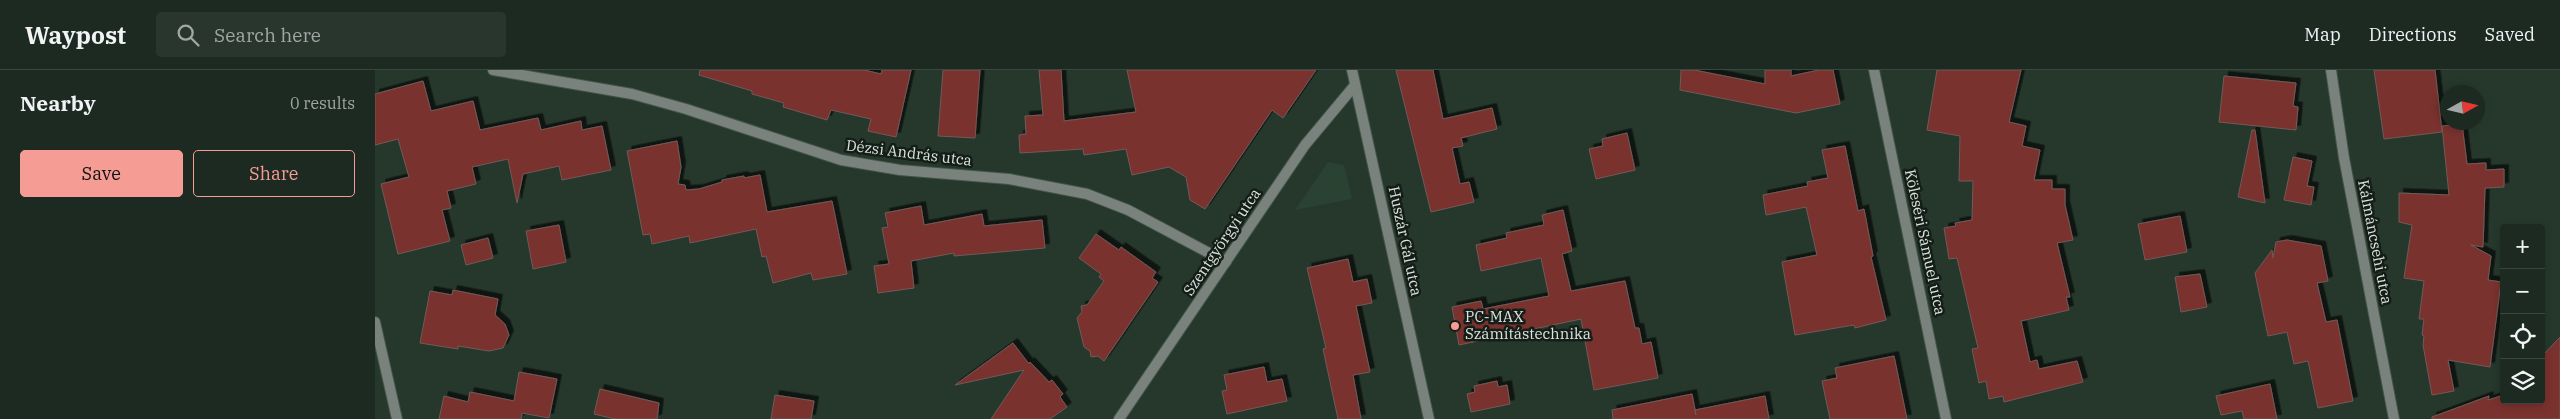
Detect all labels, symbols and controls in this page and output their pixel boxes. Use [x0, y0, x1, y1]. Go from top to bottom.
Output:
search box [156, 12, 506, 57]
text: Waypost [25, 19, 126, 51]
icon: search [174, 21, 202, 49]
text: Search here [214, 23, 321, 47]
text: Map [2304, 23, 2341, 46]
text: Directions [2369, 23, 2457, 46]
text: Saved [2485, 23, 2535, 46]
north arrow [2440, 85, 2485, 130]
text: Nearby [20, 89, 96, 117]
text: 0 results [290, 93, 355, 113]
street label: Dézsi András utca [845, 135, 973, 170]
button: Save [20, 150, 183, 197]
button: Share [193, 150, 355, 197]
street label: Köleséri Sámuel utca [1901, 167, 1950, 317]
street label: Kálmáncsehi utca [2354, 178, 2397, 306]
street label: Huszár Gál utca [1385, 184, 1426, 297]
street label: Szentgyörgyi utca [1179, 185, 1264, 299]
map controls [2500, 224, 2545, 404]
button: + [2500, 224, 2545, 269]
button: − [2500, 269, 2545, 314]
place label: PC-MAX Számítástechnika [1465, 307, 1591, 343]
button: locate [2500, 314, 2545, 359]
marker: PC-MAX Számítástechnika [1449, 320, 1461, 332]
button: layers [2500, 359, 2545, 404]

